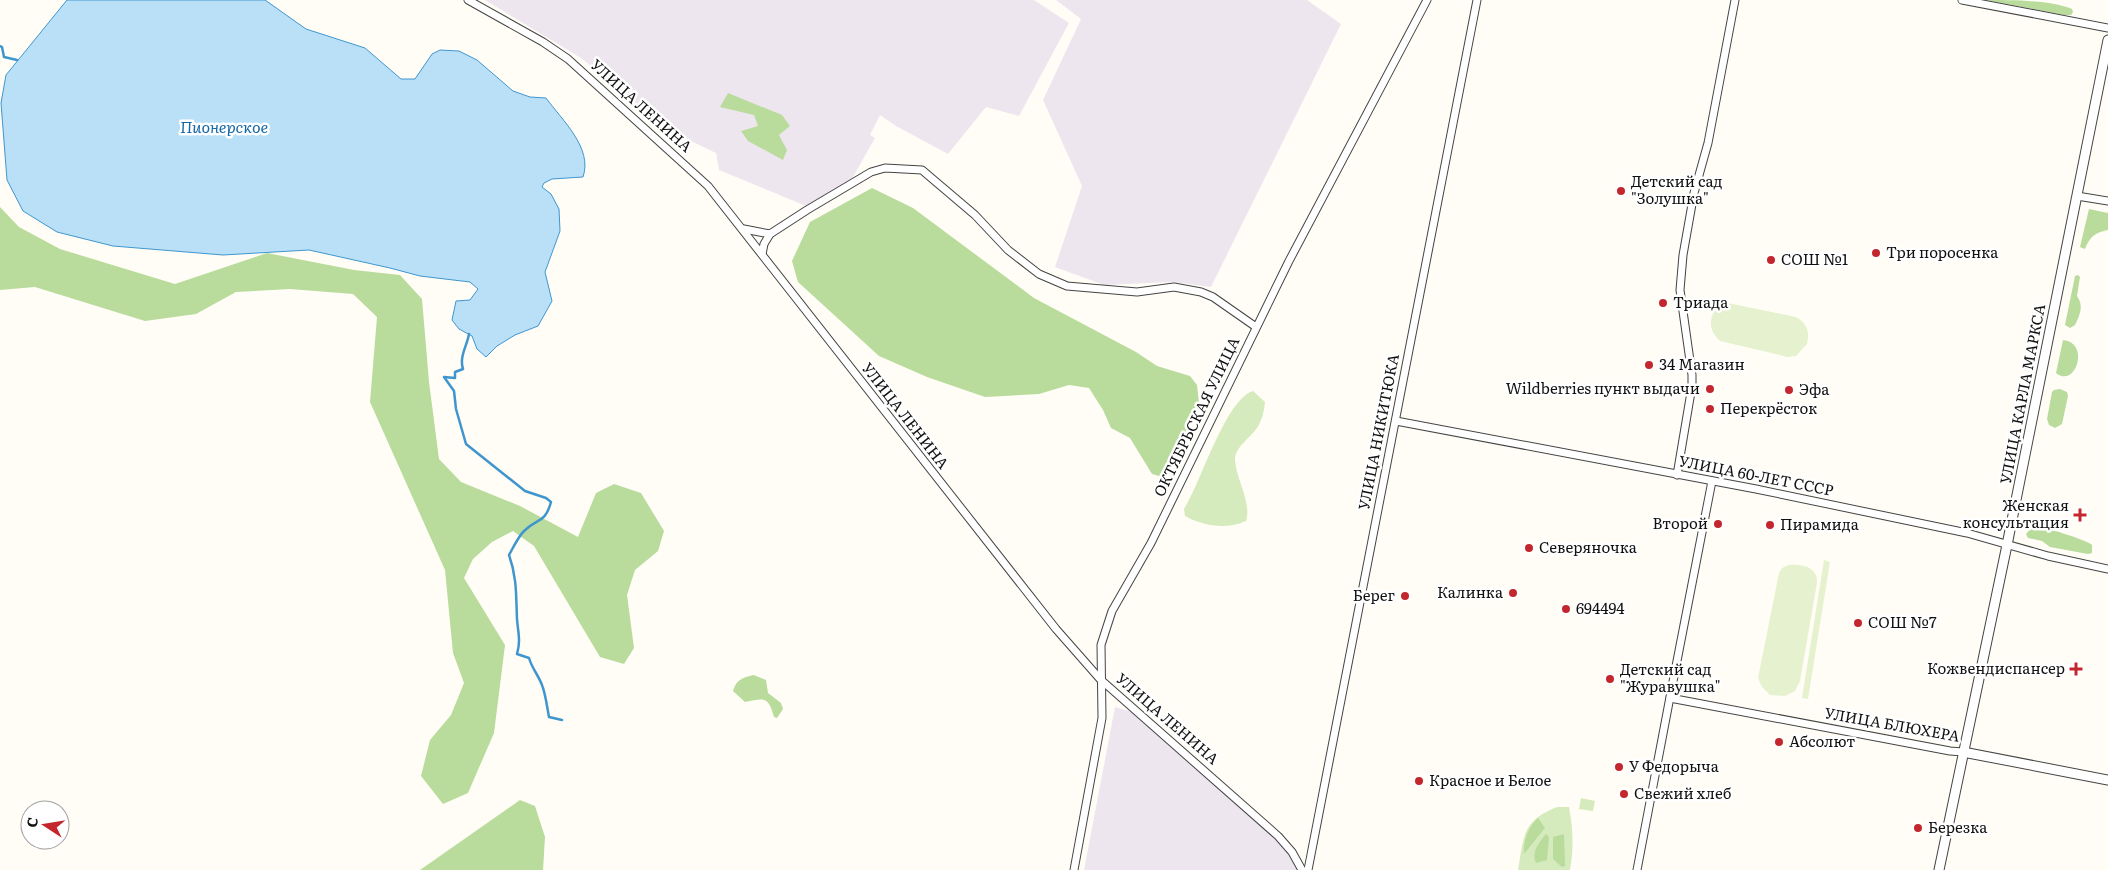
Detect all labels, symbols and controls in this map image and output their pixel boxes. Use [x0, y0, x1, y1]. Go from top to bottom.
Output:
street label: УЛИЦА ЛЕНИНА [586, 53, 698, 157]
water label: Пионерское [180, 114, 268, 138]
place label: Детский сад "Золушка" [1631, 169, 1723, 209]
marker: Детский сад "Золушка" [1615, 185, 1627, 197]
place label: Три поросенка [1886, 240, 1999, 263]
place label: СОШ №1 [1781, 247, 1848, 270]
marker: Три поросенка [1870, 247, 1882, 259]
marker: СОШ №1 [1765, 254, 1777, 266]
place label: Триада [1673, 290, 1729, 313]
marker: Триада [1657, 297, 1669, 309]
street label: УЛИЦА КАРЛА МАРКСА [1993, 302, 2050, 486]
street label: ОКТЯБРЬСКАЯ УЛИЦА [1147, 333, 1244, 500]
street label: УЛИЦА НИКИТЮКА [1351, 352, 1404, 512]
place label: 34 Магазин [1659, 352, 1745, 375]
street label: УЛИЦА ЛЕНИНА [857, 357, 955, 473]
marker: 34 Магазин [1643, 359, 1655, 371]
place label: Wildberries пункт выдачи [1506, 376, 1700, 399]
place label: Эфа [1799, 377, 1830, 400]
marker: Wildberries пункт выдачи [1704, 383, 1716, 395]
marker: Эфа [1783, 384, 1795, 396]
place label: Перекрёсток [1720, 396, 1817, 419]
marker: Перекрёсток [1704, 403, 1716, 415]
street label: УЛИЦА 60-ЛЕТ СССР [1677, 448, 1836, 501]
place label: Женская консультация [1963, 493, 2069, 533]
marker: Женская консультация [2073, 508, 2087, 522]
place label: Второй [1653, 511, 1708, 534]
place label: Пирамида [1780, 512, 1860, 535]
marker: Второй [1712, 518, 1724, 530]
marker: Пирамида [1764, 519, 1776, 531]
place label: Северяночка [1539, 535, 1638, 558]
marker: Северяночка [1523, 542, 1535, 554]
place label: Калинка [1437, 580, 1504, 603]
place label: Берег [1353, 583, 1395, 606]
marker: Калинка [1507, 587, 1519, 599]
marker: Берег [1399, 590, 1411, 602]
place label: 694494 [1576, 596, 1625, 619]
marker: 694494 [1560, 603, 1572, 615]
place label: СОШ №7 [1868, 610, 1937, 633]
marker: СОШ №7 [1852, 617, 1864, 629]
place label: Кожвендиспансер [1927, 656, 2065, 679]
place label: Детский сад "Журавушка" [1620, 657, 1721, 697]
marker: Кожвендиспансер [2069, 662, 2083, 676]
street label: УЛИЦА ЛЕНИНА [1111, 667, 1225, 769]
marker: Детский сад "Журавушка" [1604, 673, 1616, 685]
street label: УЛИЦА БЛЮХЕРА [1823, 700, 1962, 747]
place label: Абсолют [1789, 729, 1855, 752]
marker: Абсолют [1773, 736, 1785, 748]
place label: У Федорыча [1629, 754, 1720, 777]
marker: У Федорыча [1613, 761, 1625, 773]
place label: Красное и Белое [1429, 768, 1552, 791]
marker: Красное и Белое [1413, 775, 1425, 787]
place label: Свежий хлеб [1634, 781, 1732, 804]
marker: Свежий хлеб [1618, 788, 1630, 800]
north arrow [20, 800, 70, 850]
text: С [20, 815, 42, 829]
place label: Березка [1928, 815, 1988, 838]
marker: Березка [1912, 822, 1924, 834]

